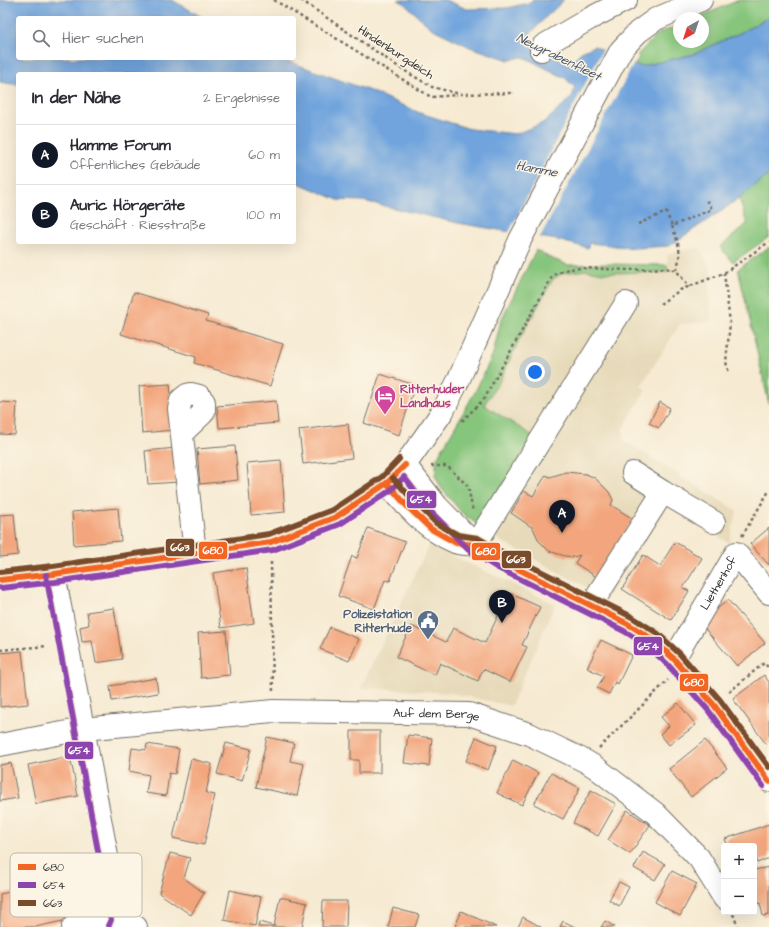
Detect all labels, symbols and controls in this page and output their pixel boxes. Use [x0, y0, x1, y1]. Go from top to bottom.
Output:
north arrow [673, 12, 709, 48]
search box [16, 16, 296, 60]
street label: Hindenburgdeich [354, 21, 437, 84]
icon: search [30, 27, 52, 49]
text: Hier suchen [62, 28, 143, 49]
water label: Neugrabenfleet [513, 29, 606, 87]
text: In der Nähe [32, 86, 121, 110]
text: 2 Ergebnisse [203, 89, 280, 107]
text: Hamme Forum [70, 135, 171, 156]
text: A [41, 146, 49, 164]
text: 60 m [248, 146, 280, 164]
text: Öffentliches Gebäude [70, 156, 201, 174]
water label: Hamme [515, 156, 560, 182]
text: Auric Hörgeräte [70, 195, 185, 216]
text: B [40, 206, 50, 224]
text: 100 m [247, 206, 280, 224]
text: Geschäft · Riesstraße [70, 216, 206, 234]
your location [525, 362, 545, 382]
place label: Ritterhuder Landhaus [400, 381, 465, 412]
hotel icon: Ritterhuder Landhaus [372, 383, 398, 416]
line badge: 654 [406, 490, 437, 509]
text: 654 [410, 492, 433, 507]
pin: A [549, 500, 575, 533]
line badge: 663 [165, 538, 195, 557]
text: 663 [170, 540, 190, 555]
line badge: 680 [198, 541, 228, 560]
line badge: 680 [471, 542, 501, 561]
text: 680 [203, 543, 224, 558]
text: 680 [476, 544, 497, 559]
line badge: 663 [501, 550, 532, 569]
text: 663 [506, 552, 526, 567]
street label: Liethenhof [696, 552, 742, 613]
pin: B [489, 590, 515, 623]
place label: Polizeistation Ritterhude [343, 606, 413, 637]
public building icon: Polizeistation Ritterhude [415, 608, 441, 641]
line badge: 654 [633, 636, 663, 656]
text: 654 [637, 639, 660, 654]
line badge: 680 [679, 673, 709, 692]
text: 680 [684, 675, 705, 690]
street label: Auf dem Berge [393, 705, 482, 726]
line badge: 654 [64, 741, 94, 760]
text: 654 [68, 743, 91, 758]
map controls [721, 843, 757, 915]
button: + [721, 843, 757, 879]
legend [10, 853, 142, 917]
text: 680 [43, 860, 64, 875]
text: 654 [43, 878, 66, 893]
button: − [721, 879, 757, 915]
text: 663 [43, 896, 63, 911]

